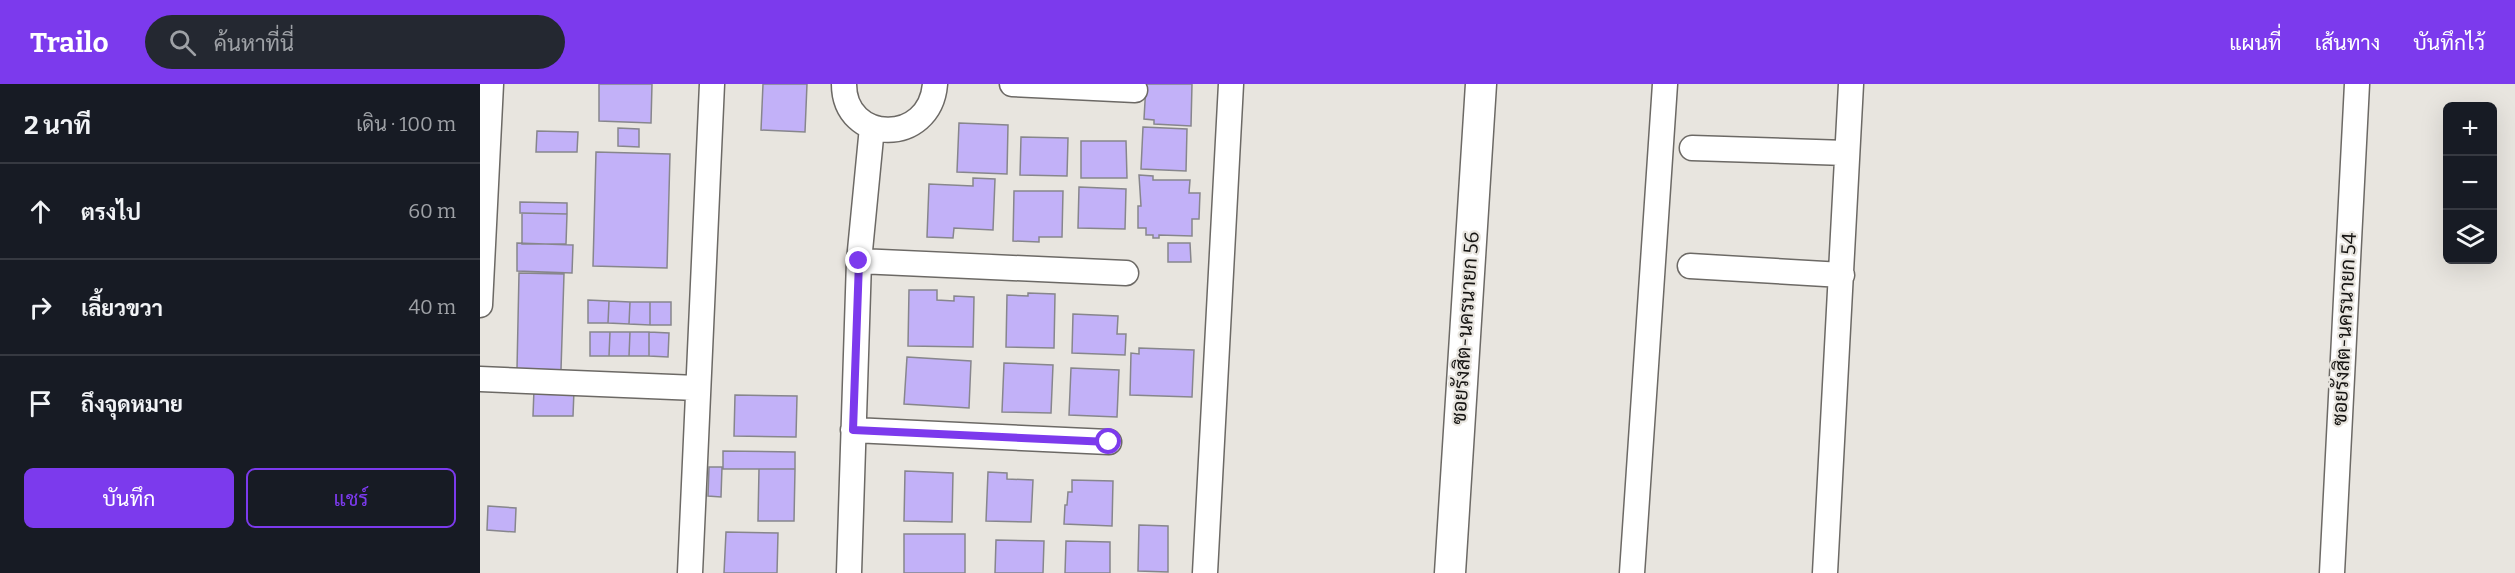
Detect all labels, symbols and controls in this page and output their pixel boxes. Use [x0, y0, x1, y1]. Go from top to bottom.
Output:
search box [145, 15, 565, 69]
text: Trailo [30, 26, 109, 59]
icon: search [166, 26, 199, 59]
text: ค้นหาที่นี่ [214, 30, 294, 57]
text: แผนที่ [2229, 30, 2282, 56]
text: เส้นทาง [2315, 30, 2380, 56]
text: บันทึกไว้ [2413, 30, 2485, 56]
map controls [2443, 102, 2497, 264]
button: + [2443, 102, 2497, 156]
text: 2 นาที [24, 110, 91, 141]
text: เดิน · 100 m [356, 112, 456, 136]
button: − [2443, 156, 2497, 210]
icon: ahead [24, 195, 57, 228]
text: ตรงไป [81, 199, 141, 226]
text: 60 m [408, 199, 456, 223]
button: layers [2443, 210, 2497, 264]
street label: ซอยรังสิต-นครนายก 56 [1446, 231, 1484, 425]
street label: ซอยรังสิต-นครนายก 54 [2327, 231, 2361, 426]
route end [845, 247, 871, 273]
icon: right [24, 291, 57, 324]
text: เลี้ยวขวา [81, 295, 163, 322]
text: 40 m [408, 295, 456, 319]
icon: arrive [24, 387, 57, 420]
text: ถึงจุดหมาย [81, 391, 183, 418]
route start [1095, 428, 1121, 454]
button: บันทึก [24, 468, 234, 528]
button: แชร์ [246, 468, 456, 528]

